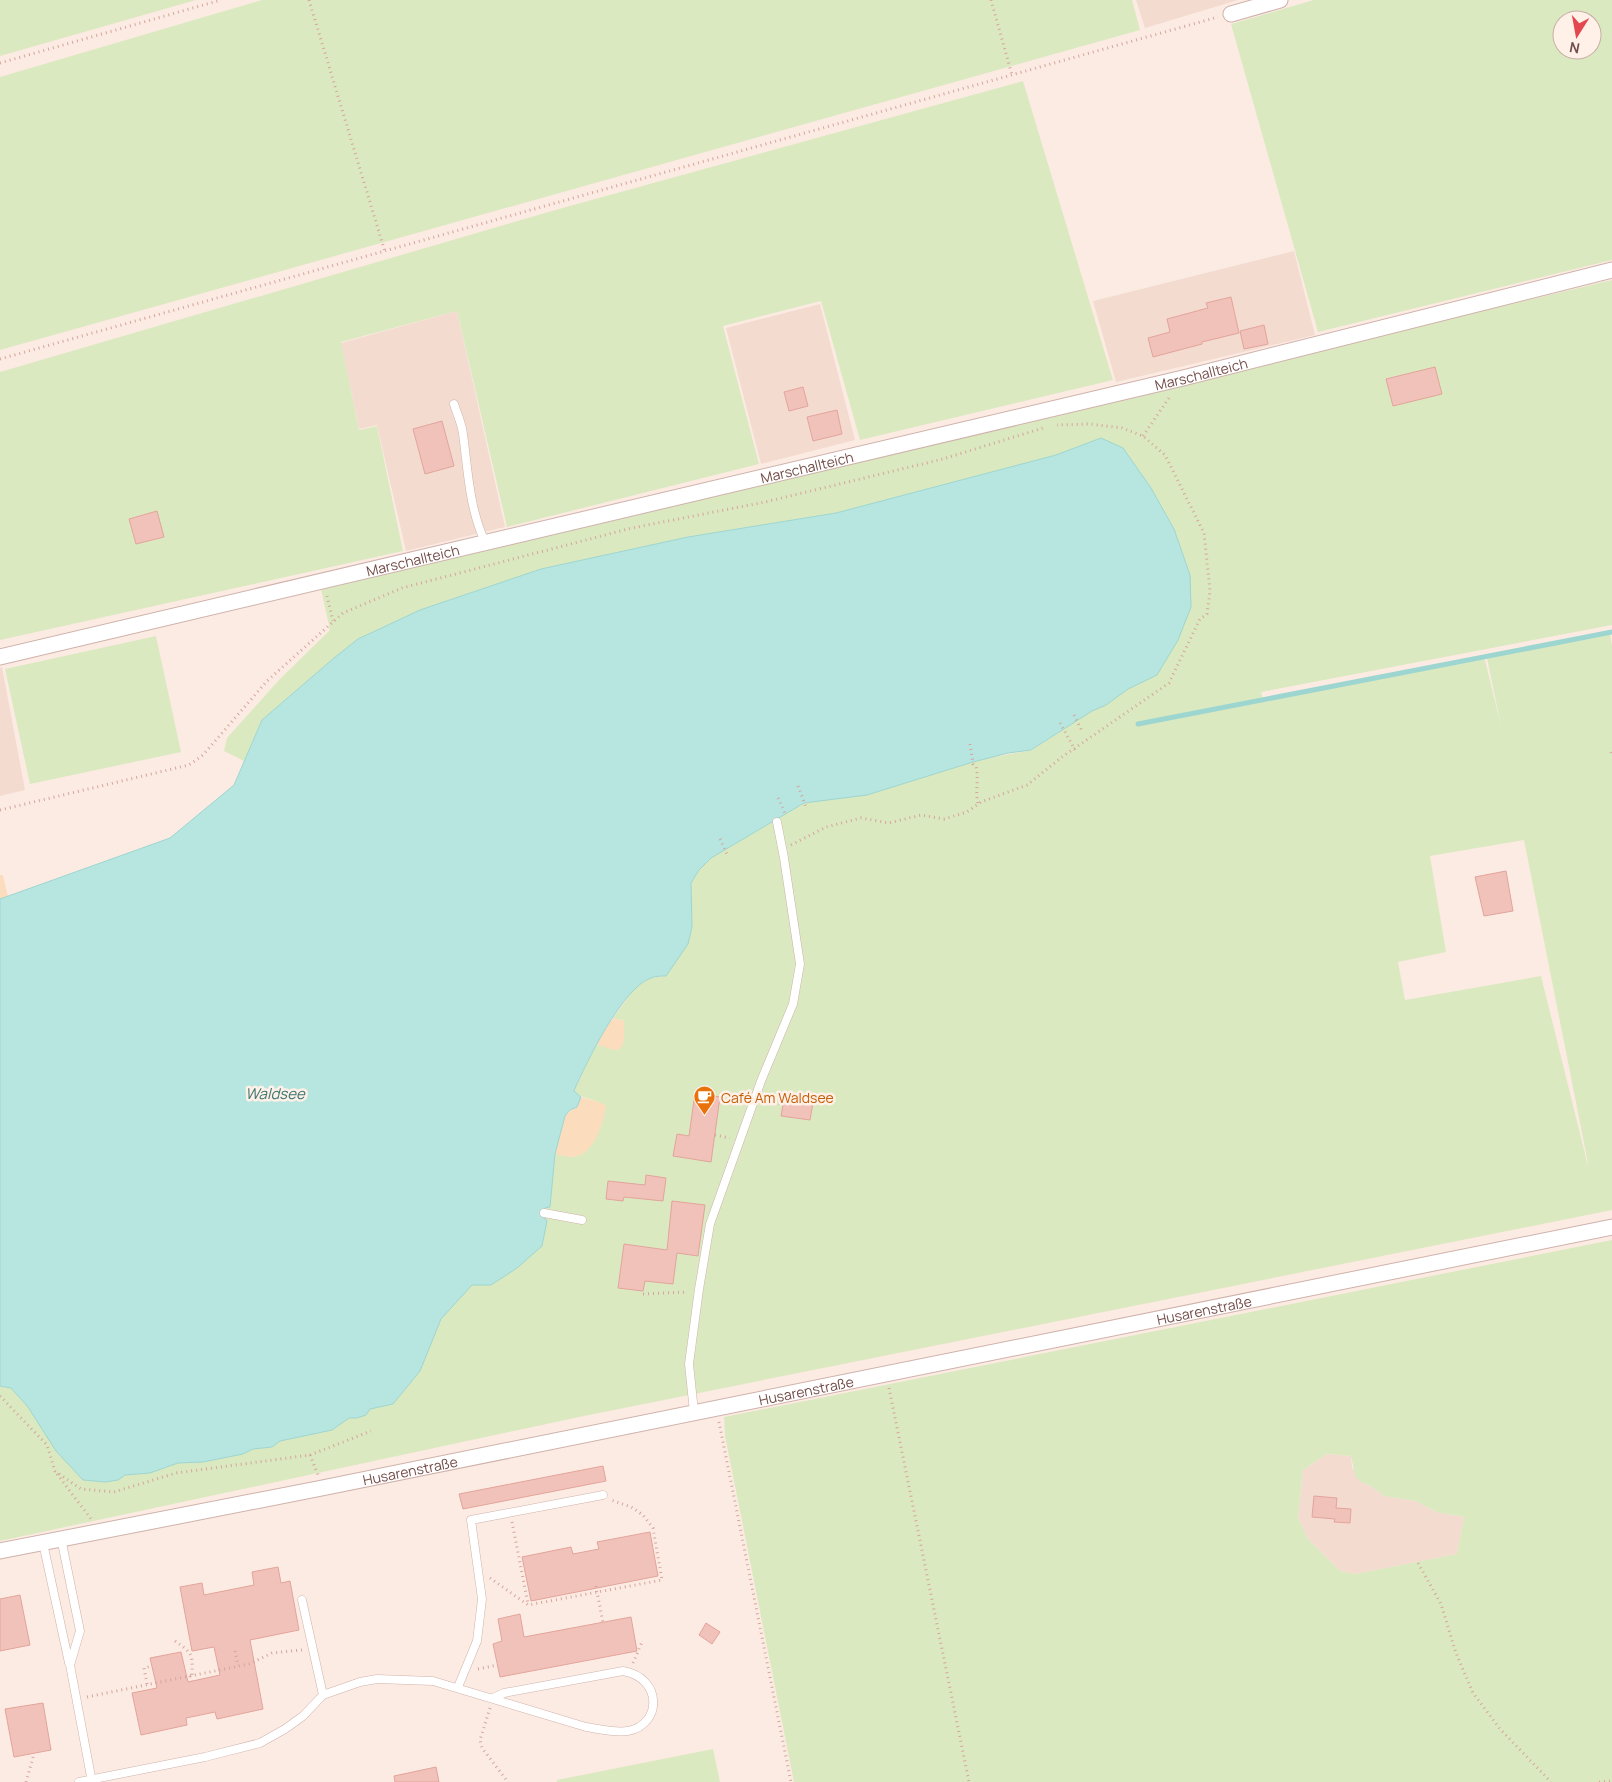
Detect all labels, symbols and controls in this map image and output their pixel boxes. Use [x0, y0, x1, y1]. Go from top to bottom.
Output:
north arrow [1552, 10, 1602, 60]
text: N [1568, 38, 1581, 59]
street label: Marschallteich [1153, 353, 1249, 394]
street label: Marschallteich [758, 447, 855, 487]
street label: Marschallteich [364, 540, 461, 580]
water label: Waldsee [245, 1083, 306, 1104]
cafe icon: Café Am Waldsee [693, 1085, 717, 1116]
place label: Café Am Waldsee [721, 1088, 834, 1107]
street label: Husarenstraße [1155, 1291, 1253, 1328]
street label: Husarenstraße [757, 1371, 855, 1409]
street label: Husarenstraße [361, 1451, 459, 1489]

